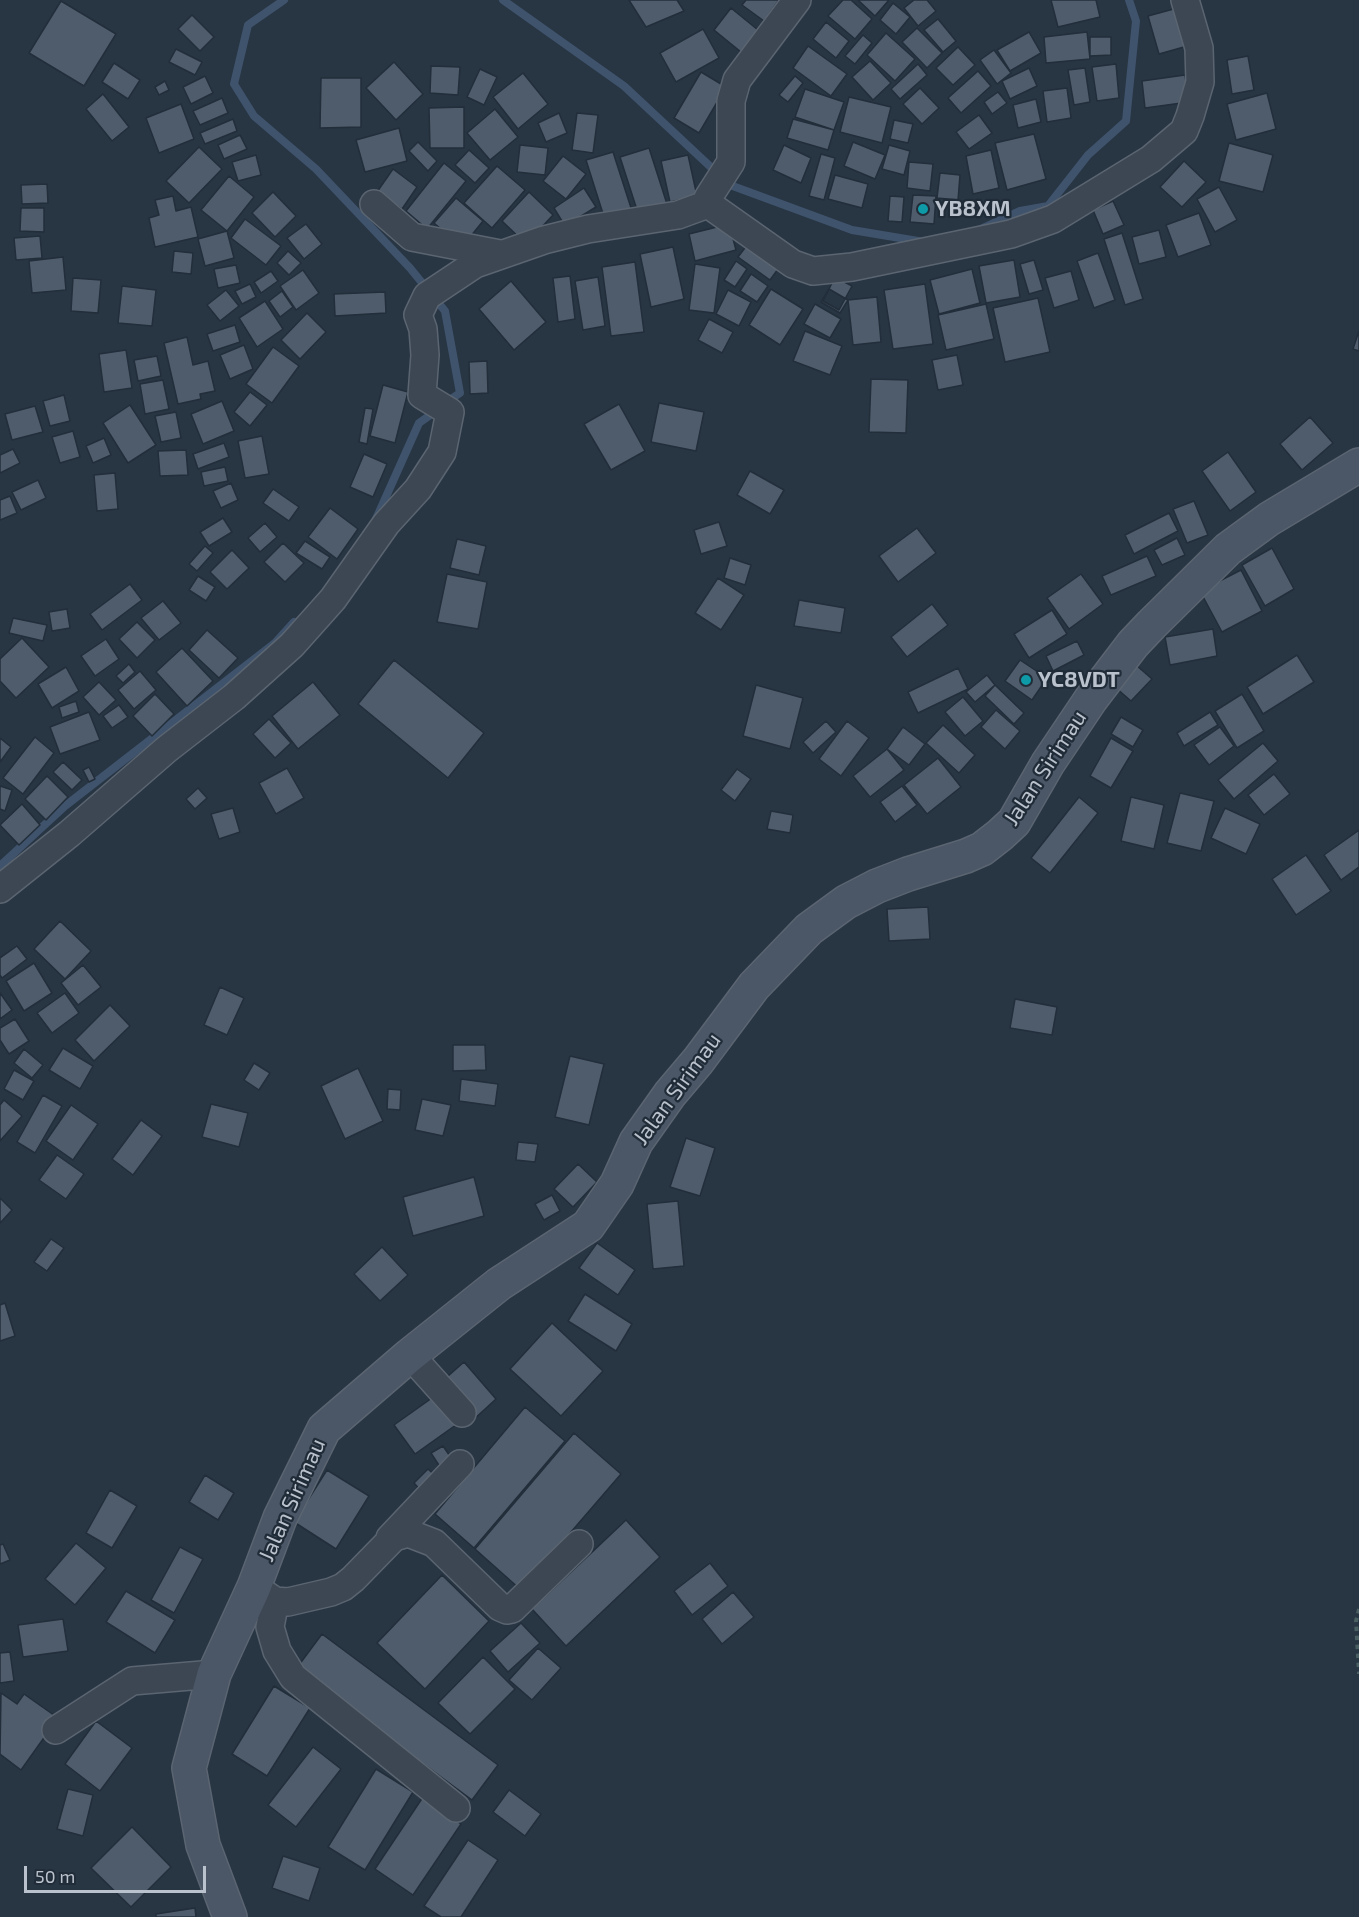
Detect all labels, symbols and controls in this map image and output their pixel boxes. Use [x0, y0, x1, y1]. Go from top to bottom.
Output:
place label: YB8XM [935, 196, 1011, 222]
marker: YB8XM [916, 202, 930, 216]
place label: YC8VDT [1038, 667, 1120, 693]
marker: YC8VDT [1019, 673, 1033, 687]
street label: Jalan Sirimau [998, 706, 1092, 830]
street label: Jalan Sirimau [628, 1028, 726, 1150]
street label: Jalan Sirimau [253, 1434, 331, 1566]
scale bar [27, 1854, 208, 1892]
text: 50 m [35, 1865, 75, 1887]

